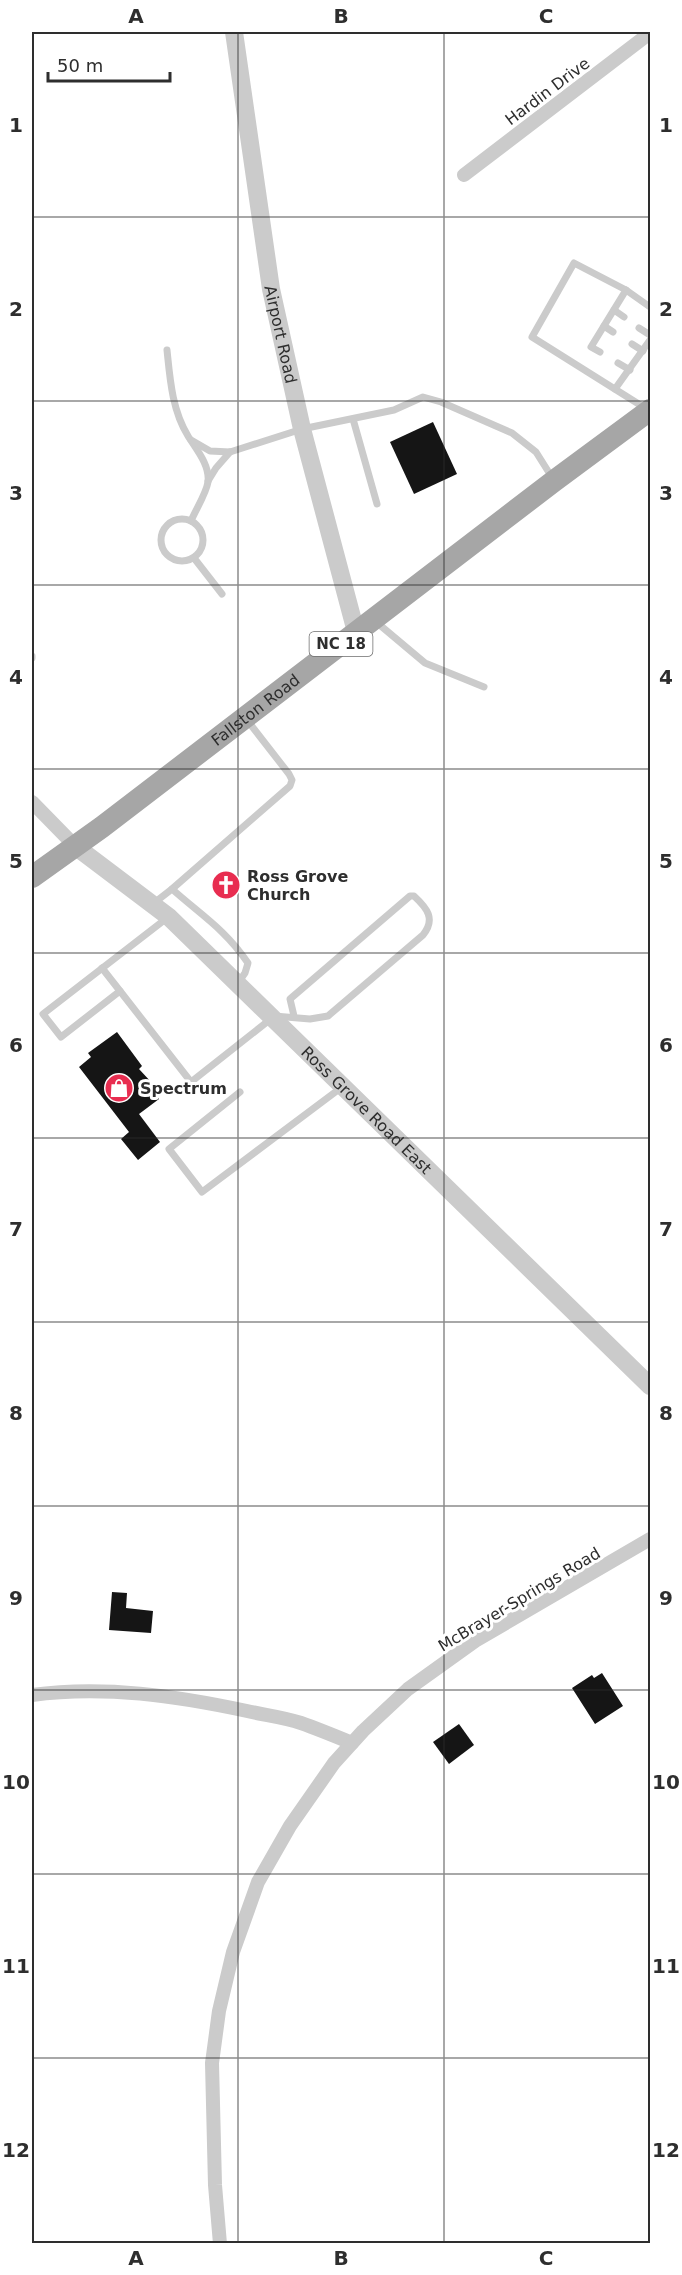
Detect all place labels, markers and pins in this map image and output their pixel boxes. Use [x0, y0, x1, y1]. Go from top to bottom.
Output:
place label: Ross Grove Church [247, 867, 348, 904]
church icon: Ross Grove Church [210, 869, 242, 901]
shop icon: Spectrum [103, 1072, 135, 1104]
place label: Spectrum [140, 1079, 227, 1098]

